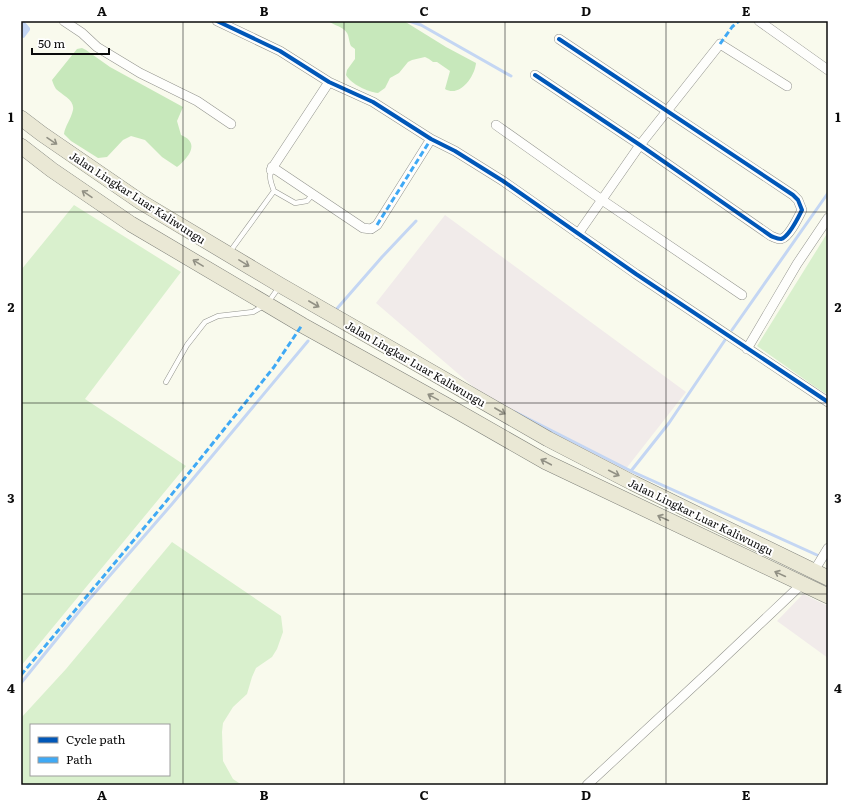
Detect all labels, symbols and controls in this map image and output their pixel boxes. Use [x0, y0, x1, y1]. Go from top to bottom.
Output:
text: A [97, 1, 107, 20]
text: B [260, 1, 269, 20]
text: C [419, 1, 429, 20]
text: D [581, 1, 591, 20]
text: E [742, 1, 751, 20]
scale bar [32, 30, 109, 56]
text: 50 m [38, 34, 65, 52]
text: 1 [8, 107, 14, 126]
text: 1 [835, 107, 841, 126]
one-way arrow [46, 137, 57, 145]
street label: Jalan Lingkar Luar Kaliwungu [67, 147, 209, 247]
one-way arrow [82, 190, 93, 198]
one-way arrow [192, 259, 204, 267]
one-way arrow [238, 260, 250, 268]
text: 2 [8, 297, 15, 316]
text: 2 [835, 297, 842, 316]
one-way arrow [308, 301, 320, 309]
street label: Jalan Lingkar Luar Kaliwungu [343, 316, 489, 410]
one-way arrow [427, 393, 439, 401]
one-way arrow [494, 408, 506, 416]
one-way arrow [540, 457, 552, 465]
one-way arrow [608, 470, 620, 477]
street label: Jalan Lingkar Luar Kaliwungu [626, 474, 776, 558]
text: 3 [7, 488, 15, 507]
text: 3 [834, 488, 842, 507]
one-way arrow [657, 514, 669, 521]
one-way arrow [774, 570, 786, 577]
text: 4 [7, 678, 15, 697]
text: 4 [834, 678, 842, 697]
legend [30, 724, 170, 776]
text: Cycle path [66, 730, 126, 748]
text: Path [66, 750, 92, 768]
text: A [97, 785, 107, 804]
text: B [260, 785, 269, 804]
text: C [419, 785, 429, 804]
text: D [581, 785, 591, 804]
text: E [742, 785, 751, 804]

